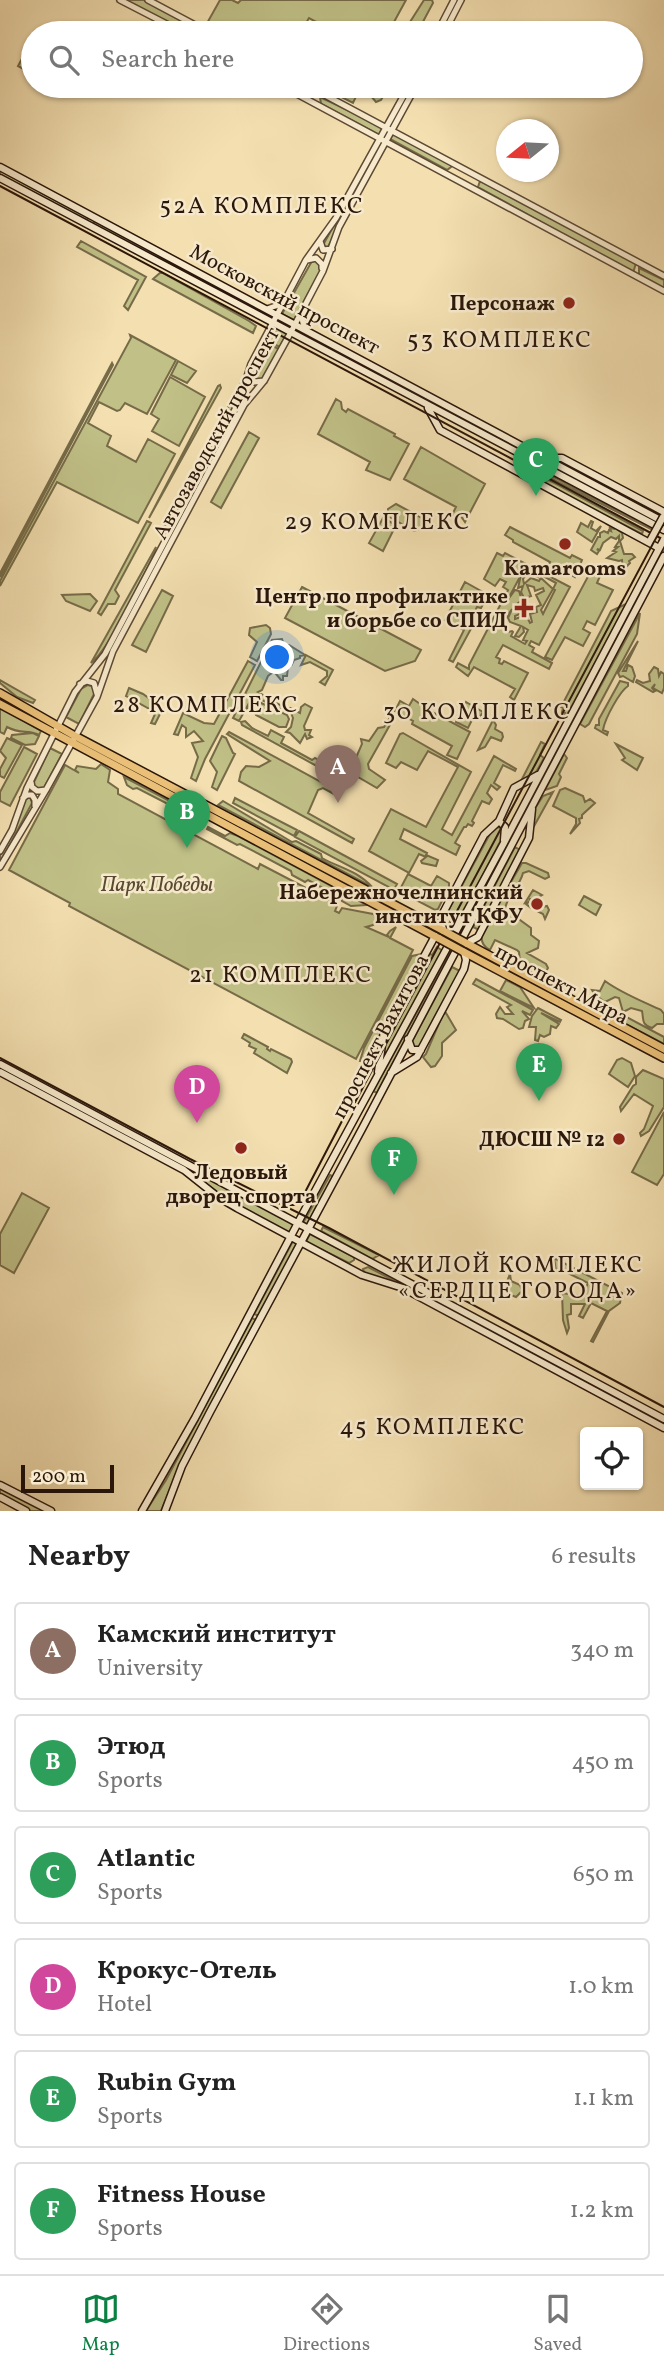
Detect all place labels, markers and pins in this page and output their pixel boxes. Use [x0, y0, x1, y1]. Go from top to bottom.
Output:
place label: Персонаж [450, 290, 555, 319]
marker: Персонаж [561, 295, 577, 311]
pin: C [513, 438, 559, 496]
marker: Kamarooms [557, 536, 573, 552]
place label: Kamarooms [504, 555, 626, 584]
place label: Центр по профилактике и борьбе со СПИД [255, 583, 508, 636]
marker: Центр по профилактике и борьбе со СПИД [514, 598, 534, 618]
pin: A [315, 745, 361, 803]
pin: B [164, 790, 210, 848]
place label: Набережночелнинский институт КФУ [279, 879, 523, 932]
marker: Набережночелнинский институт КФУ [529, 896, 545, 912]
pin: E [516, 1043, 562, 1101]
pin: D [174, 1065, 220, 1123]
place label: ДЮСШ № 12 [479, 1126, 605, 1155]
marker: ДЮСШ № 12 [611, 1131, 627, 1147]
pin: F [371, 1137, 417, 1195]
marker: Ледовый дворец спорта [233, 1140, 249, 1156]
place label: Ледовый дворец спорта [166, 1159, 316, 1212]

